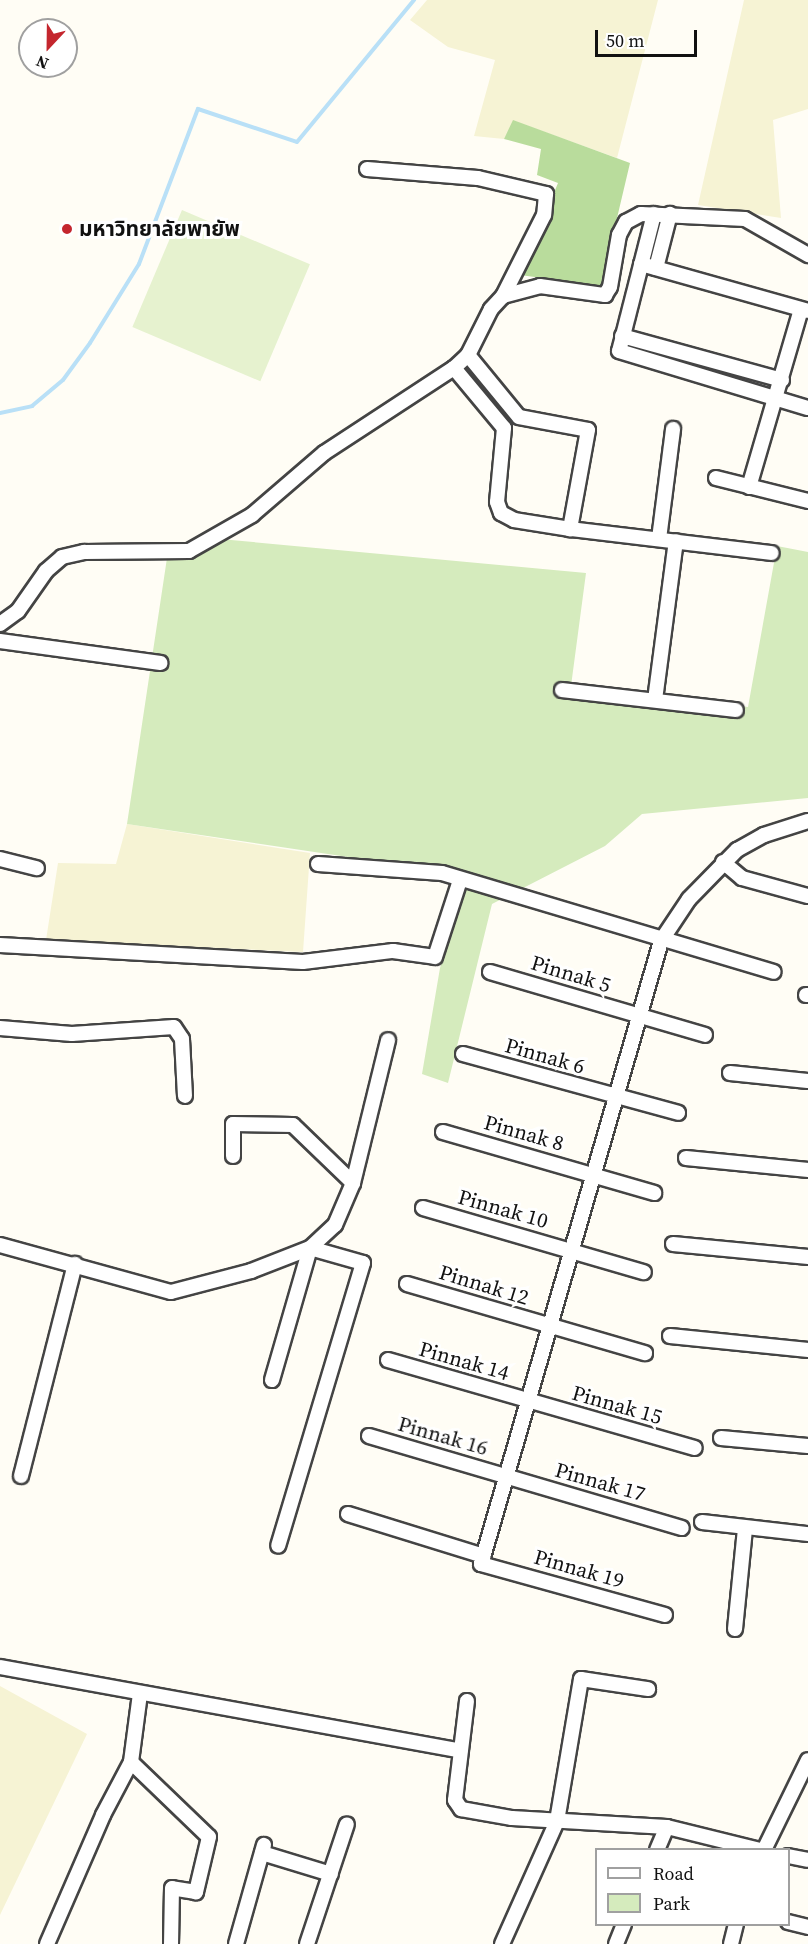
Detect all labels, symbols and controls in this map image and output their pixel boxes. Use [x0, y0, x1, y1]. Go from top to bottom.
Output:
north arrow [18, 18, 78, 78]
scale bar [598, 18, 700, 56]
text: 50 m [606, 28, 644, 53]
text: N [32, 50, 52, 75]
place label: มหาวิทยาลัยพายัพ [79, 216, 240, 242]
marker: มหาวิทยาลัยพายัพ [60, 222, 74, 236]
street label: Pinnak 5 [528, 950, 614, 998]
street label: Pinnak 6 [502, 1033, 588, 1079]
street label: Pinnak 8 [481, 1110, 567, 1156]
street label: Pinnak 10 [455, 1184, 551, 1234]
street label: Pinnak 12 [436, 1259, 532, 1311]
street label: Pinnak 14 [416, 1336, 512, 1386]
street label: Pinnak 15 [569, 1380, 665, 1430]
street label: Pinnak 16 [395, 1411, 491, 1461]
street label: Pinnak 17 [552, 1457, 648, 1507]
street label: Pinnak 19 [531, 1544, 627, 1594]
legend [595, 1848, 790, 1926]
text: Road [653, 1861, 694, 1886]
text: Park [653, 1891, 690, 1916]

